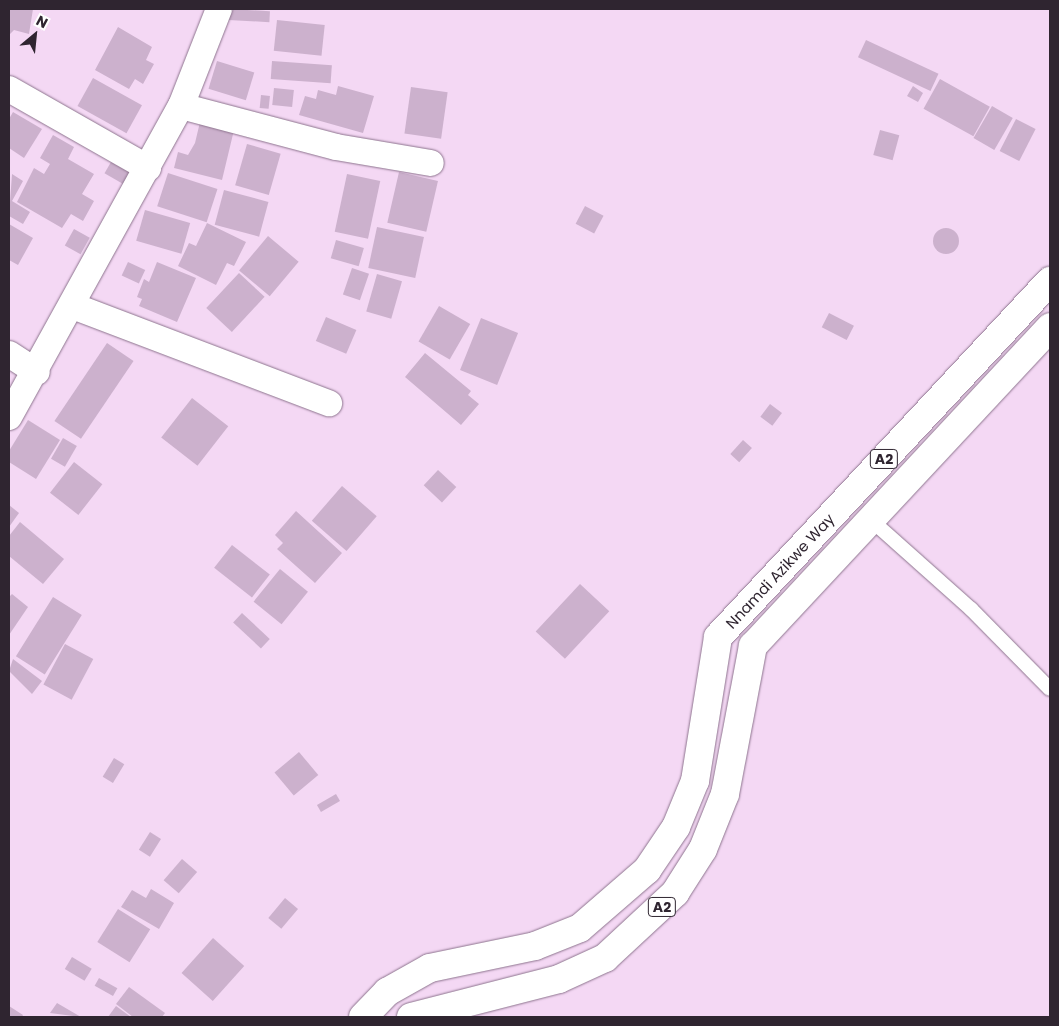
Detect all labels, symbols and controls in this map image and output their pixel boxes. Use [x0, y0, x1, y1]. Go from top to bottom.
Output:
north arrow [10, 10, 60, 60]
text: N [33, 10, 51, 33]
road number: A2 [869, 448, 899, 470]
street label: Nnamdi Azikwe Way [722, 510, 838, 632]
road number: A2 [647, 896, 677, 919]

